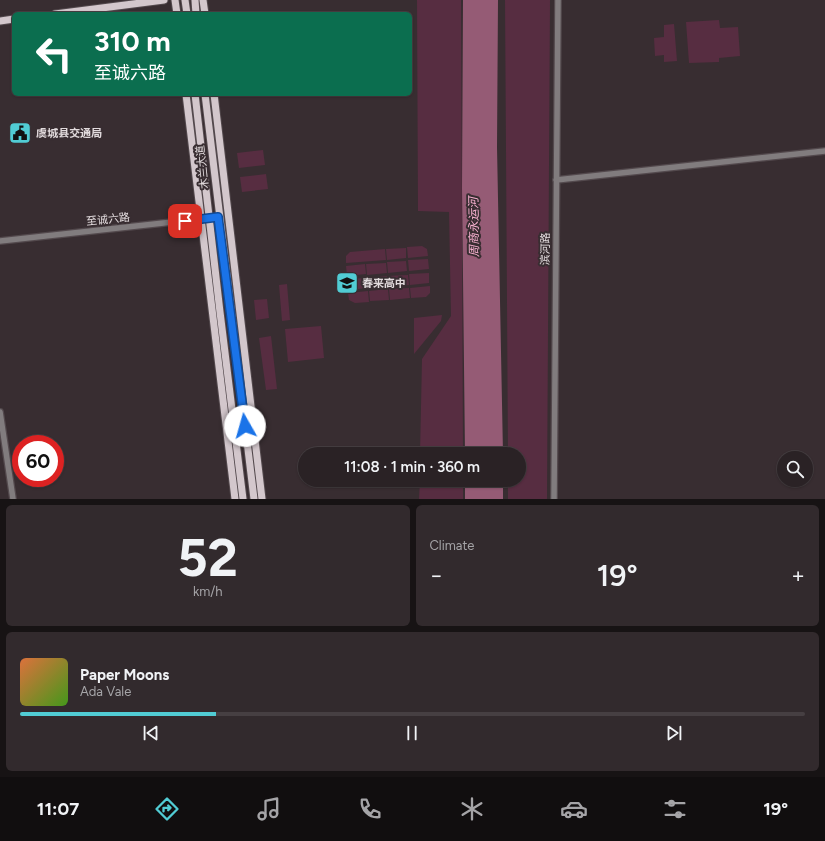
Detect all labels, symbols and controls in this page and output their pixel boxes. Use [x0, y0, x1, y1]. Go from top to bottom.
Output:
text: 310 m [94, 24, 171, 58]
icon: left [28, 28, 80, 80]
text: 至诚六路 [94, 62, 166, 84]
public building icon: 虞城县交通局 [7, 120, 33, 146]
place label: 虞城县交通局 [36, 127, 102, 140]
street label: 木兰大道 [194, 144, 211, 190]
water label: 周商永运河 [466, 195, 482, 257]
pin [168, 204, 202, 238]
icon: arrive [174, 210, 196, 232]
street label: 至诚六路 [85, 211, 131, 228]
street label: 滨河路 [539, 232, 552, 266]
school or university icon: 春来高中 [334, 270, 360, 296]
place label: 春来高中 [362, 277, 406, 290]
position arrow [224, 405, 266, 447]
speed limit sign: 60 [12, 435, 64, 487]
map controls [777, 451, 813, 487]
button: search [777, 451, 813, 487]
text: 11:08 · 1 min · 360 m [344, 458, 480, 476]
text: 52 [178, 527, 238, 589]
text: Climate [430, 538, 474, 553]
text: 19° [597, 557, 638, 594]
text: − [430, 562, 443, 589]
text: + [791, 562, 805, 589]
text: km/h [193, 584, 223, 599]
text: Paper Moons [80, 666, 169, 684]
text: Ada Vale [80, 684, 131, 699]
icon: previous [140, 722, 162, 744]
icon: pause [401, 722, 423, 744]
icon: next [663, 722, 685, 744]
icon: directions [153, 795, 181, 823]
icon: music [255, 795, 283, 823]
icon: phone [356, 795, 384, 823]
icon: climate [458, 795, 486, 823]
icon: car [560, 795, 588, 823]
icon: filters [661, 795, 689, 823]
text: 11:07 [37, 798, 79, 820]
text: 19° [763, 798, 788, 820]

